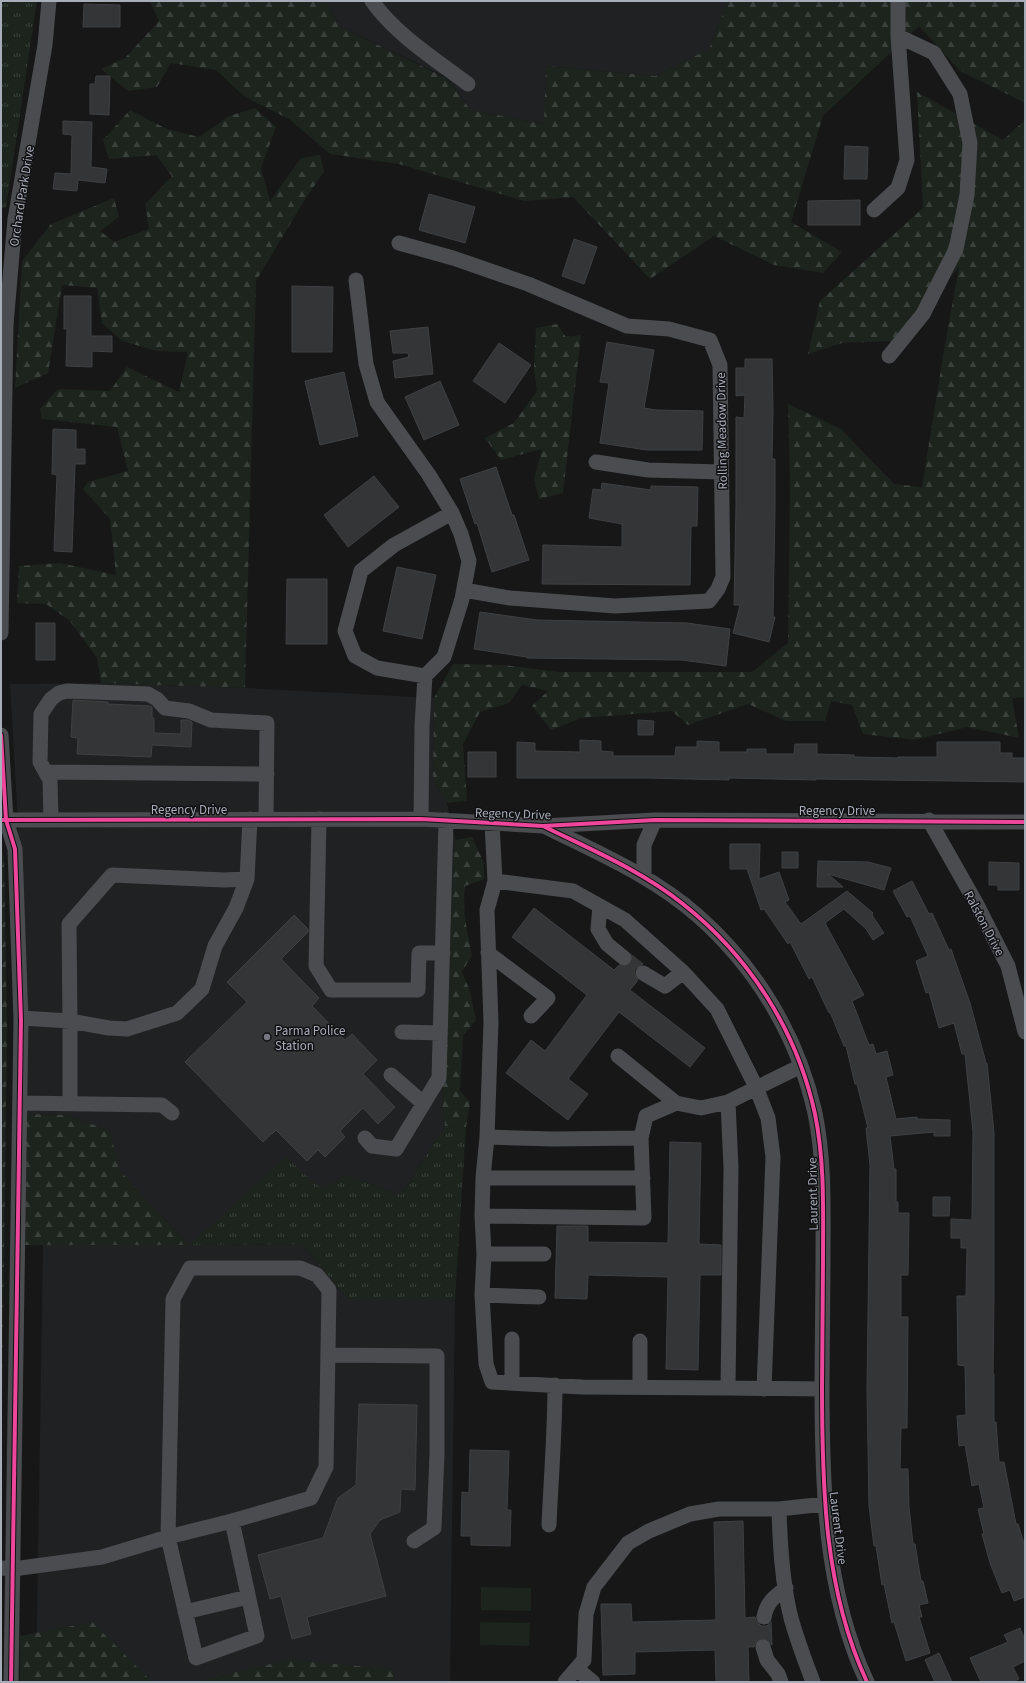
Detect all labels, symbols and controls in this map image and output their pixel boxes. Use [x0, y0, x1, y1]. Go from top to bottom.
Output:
street label: Orchard Park Drive [5, 144, 39, 248]
street label: Rolling Meadow Drive [712, 372, 732, 490]
street label: Regency Drive [151, 801, 227, 819]
street label: Regency Drive [799, 802, 875, 820]
street label: Regency Drive [474, 804, 551, 824]
street label: Ralston Drive [959, 888, 1009, 959]
place label: Parma Police Station [275, 1022, 346, 1055]
marker: Parma Police Station [262, 1032, 272, 1042]
street label: Laurent Drive [803, 1157, 823, 1231]
street label: Laurent Drive [825, 1491, 851, 1565]

